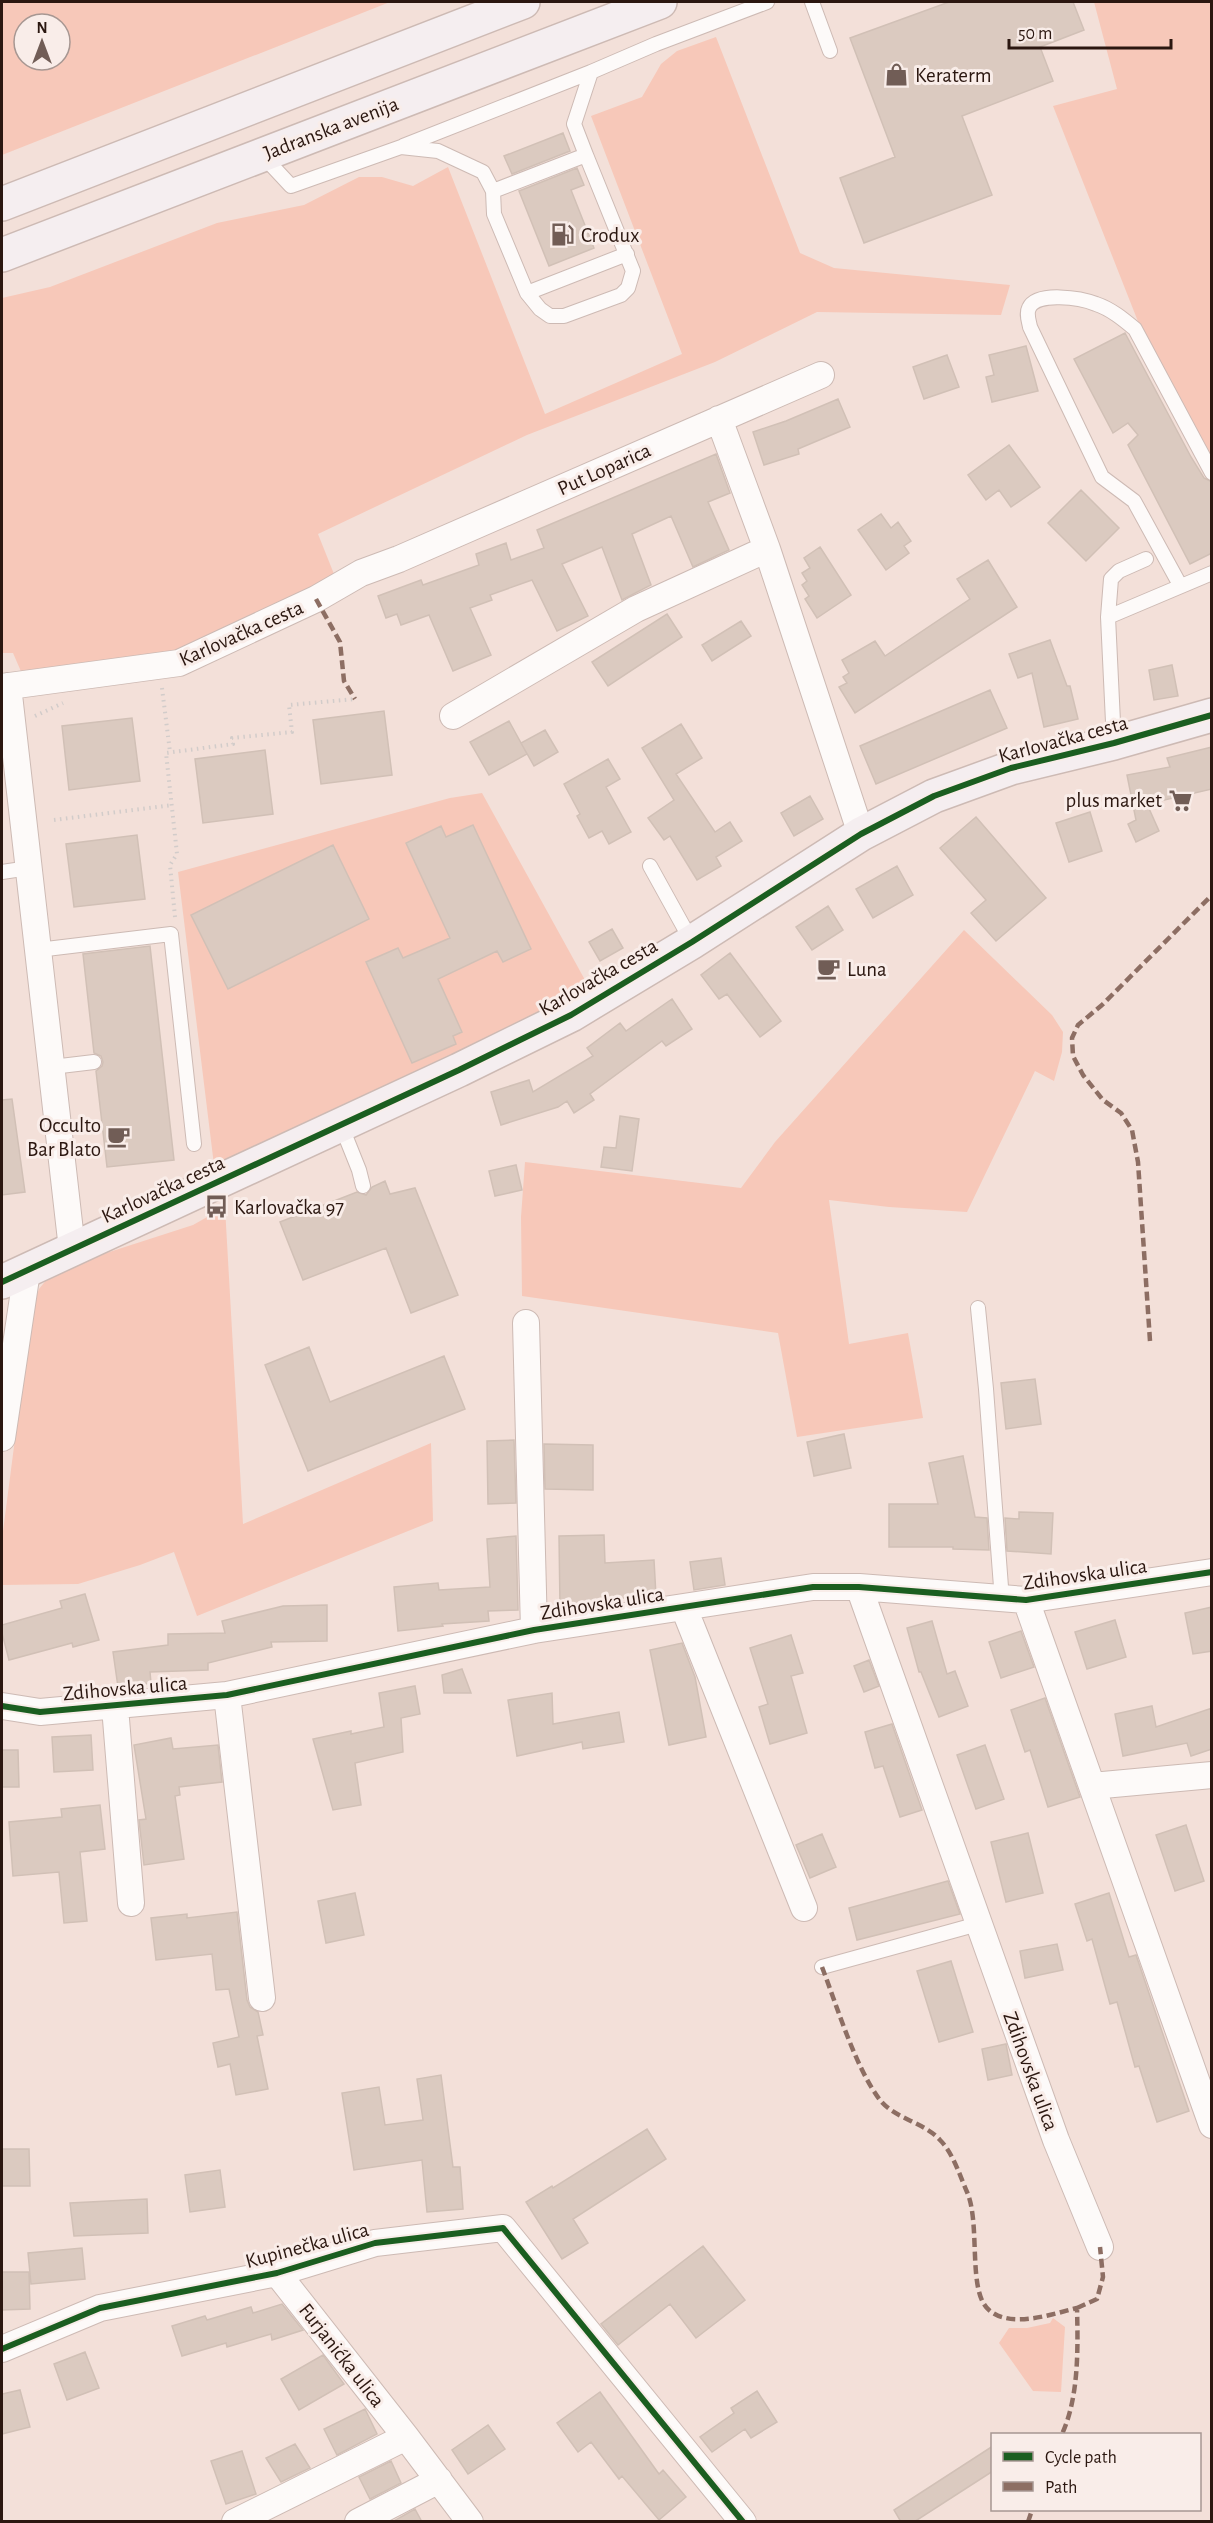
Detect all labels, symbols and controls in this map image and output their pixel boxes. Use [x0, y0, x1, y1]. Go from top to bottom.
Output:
north arrow [12, 12, 72, 72]
scale bar [1009, 12, 1171, 50]
text: N [36, 20, 48, 36]
text: 50 m [1018, 25, 1052, 43]
shop icon: Keraterm [884, 62, 910, 88]
place label: Keraterm [915, 65, 992, 86]
street label: Jadranska avenija [261, 93, 402, 164]
fuel station icon: Crodux [550, 222, 576, 248]
place label: Crodux [581, 225, 639, 246]
street label: Put Loparica [554, 439, 654, 499]
street label: Karlovačka cesta [176, 597, 307, 670]
street label: Karlovačka cesta [996, 712, 1131, 767]
supermarket icon: plus market [1167, 787, 1193, 813]
place label: plus market [1065, 790, 1162, 811]
street label: Karlovačka cesta [535, 935, 661, 1020]
cafe icon: Luna [816, 956, 842, 982]
place label: Luna [847, 959, 887, 980]
place label: Occulto Bar Blato [27, 1115, 101, 1160]
cafe icon: Occulto Bar Blato [106, 1124, 132, 1150]
street label: Karlovačka cesta [98, 1152, 228, 1227]
bus stop icon: Karlovačka 97 [203, 1194, 229, 1220]
place label: Karlovačka 97 [234, 1197, 344, 1218]
street label: Zdihovska ulica [1022, 1555, 1149, 1594]
street label: Zdihovska ulica [539, 1583, 666, 1624]
street label: Zdihovska ulica [62, 1673, 188, 1704]
street label: Zdihovska ulica [999, 2009, 1062, 2134]
street label: Kupinečka ulica [243, 2219, 372, 2272]
street label: Furjanićka ulica [295, 2299, 389, 2411]
legend [991, 2433, 1201, 2511]
text: Cycle path [1045, 2449, 1117, 2467]
text: Path [1045, 2479, 1077, 2497]

